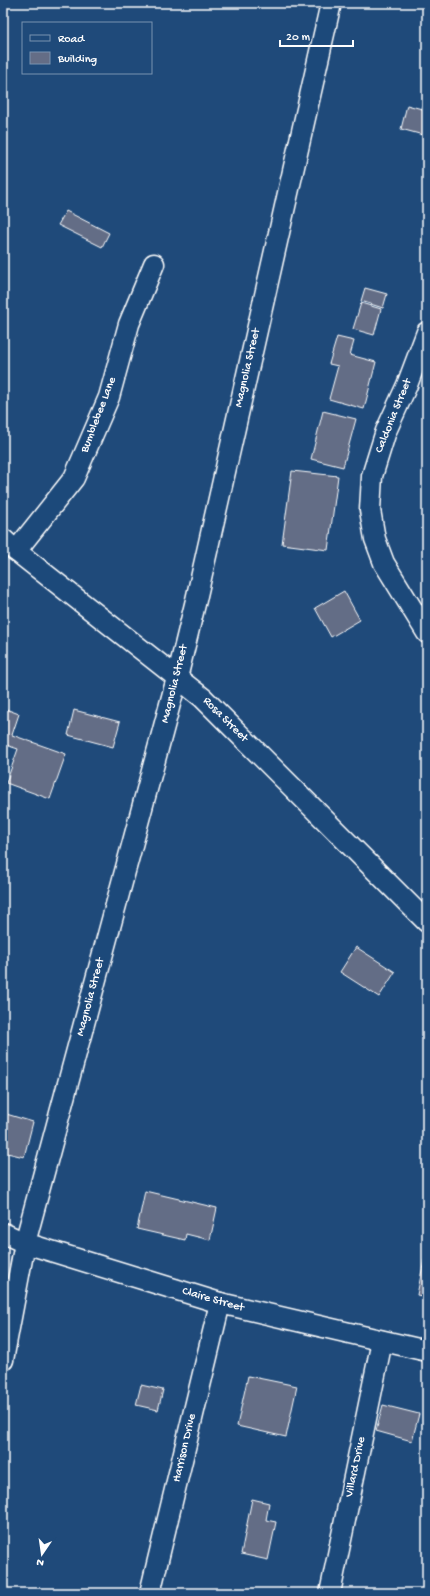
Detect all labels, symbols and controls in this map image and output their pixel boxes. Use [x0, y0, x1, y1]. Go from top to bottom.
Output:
legend [22, 22, 152, 74]
scale bar [280, 22, 353, 48]
text: 20 m [286, 31, 311, 45]
text: Road [58, 33, 85, 47]
text: Building [57, 53, 97, 67]
street label: Magnolia Street [232, 326, 264, 409]
street label: Bumblebee Lane [78, 374, 120, 456]
street label: Caldonia Street [373, 376, 416, 455]
street label: Magnolia Street [158, 642, 192, 725]
street label: Rosa Street [199, 694, 251, 746]
street label: Magnolia Street [74, 955, 108, 1038]
street label: Claire Street [180, 1284, 247, 1316]
street label: Harrison Drive [170, 1412, 200, 1484]
street label: Villard Drive [343, 1435, 369, 1500]
north arrow [22, 1534, 62, 1574]
text: N [35, 1555, 45, 1568]

